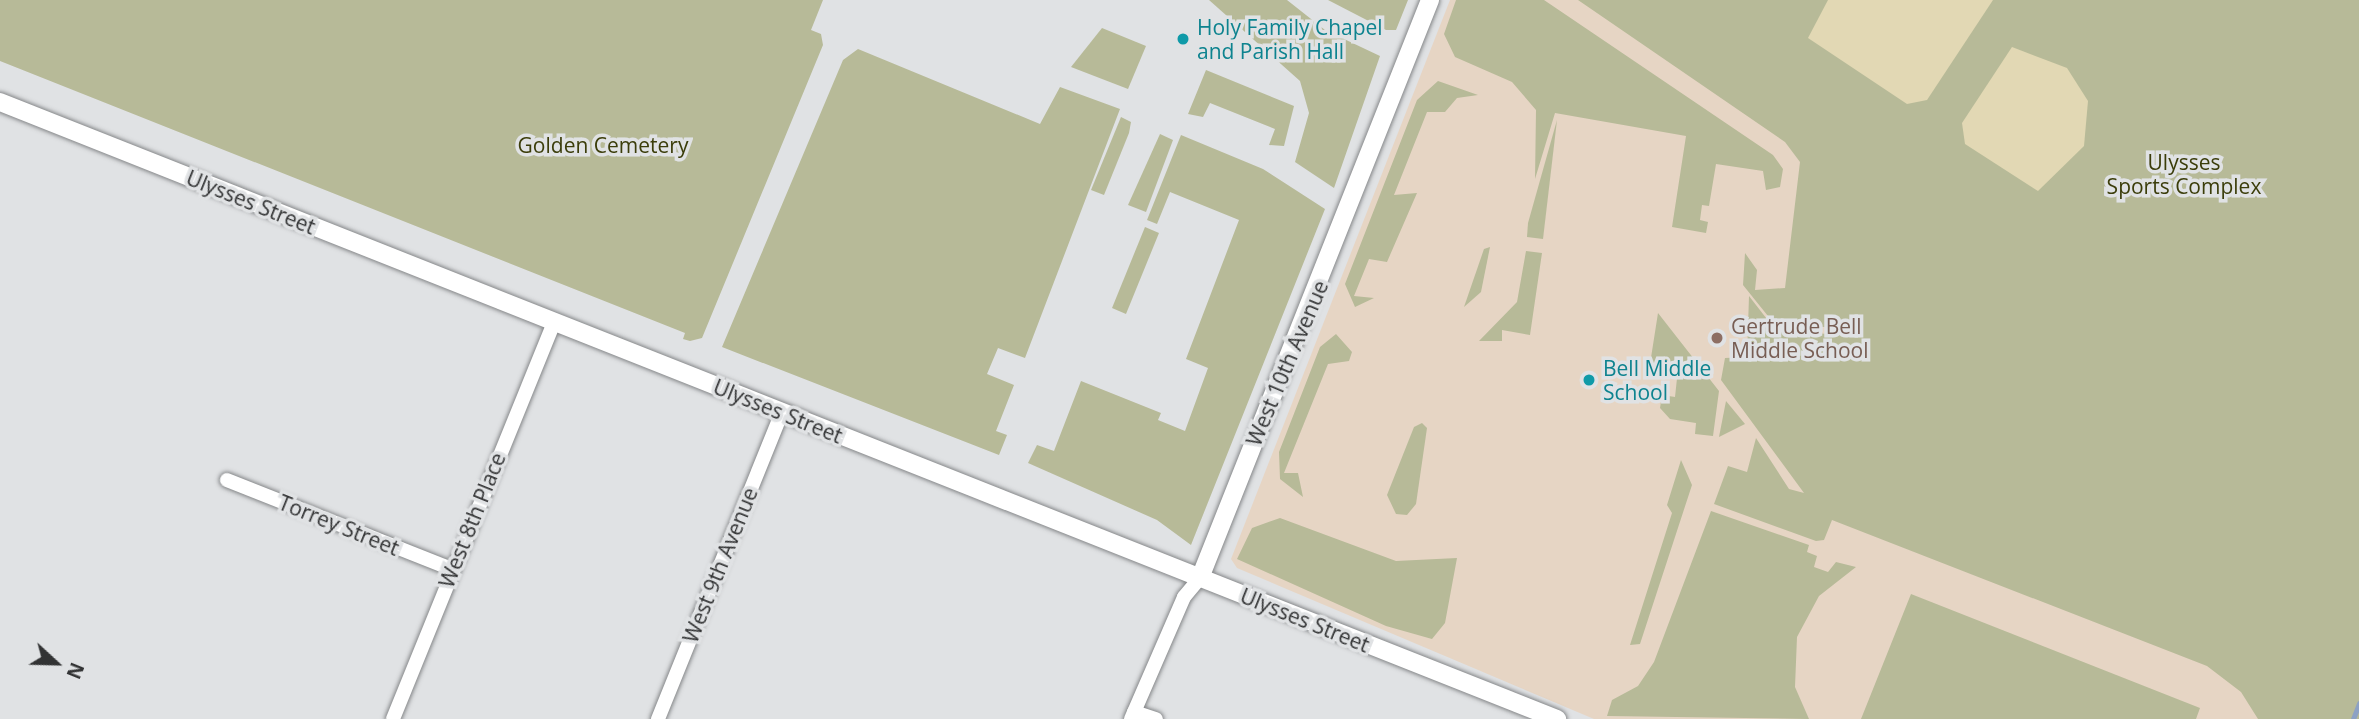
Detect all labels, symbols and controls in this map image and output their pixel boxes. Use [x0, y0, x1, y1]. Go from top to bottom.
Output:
place label: Holy Family Chapel and Parish Hall [1197, 14, 1383, 64]
marker: Holy Family Chapel and Parish Hall [1175, 31, 1191, 47]
park label: Golden Cemetery [518, 132, 688, 158]
park label: Ulysses Sports Complex [2107, 149, 2261, 199]
street label: Ulysses Street [183, 165, 319, 239]
street label: West 10th Avenue [1241, 277, 1333, 449]
place label: Gertrude Bell Middle School [1731, 313, 1868, 363]
marker: Gertrude Bell Middle School [1709, 330, 1725, 346]
place label: Bell Middle School [1603, 355, 1711, 405]
marker: Bell Middle School [1581, 372, 1597, 388]
street label: Ulysses Street [710, 374, 846, 448]
street label: West 8th Place [433, 449, 511, 591]
street label: West 9th Avenue [677, 484, 763, 646]
street label: Torrey Street [275, 489, 403, 561]
street label: Ulysses Street [1237, 583, 1373, 657]
north arrow [21, 628, 91, 698]
text: N [61, 659, 90, 683]

